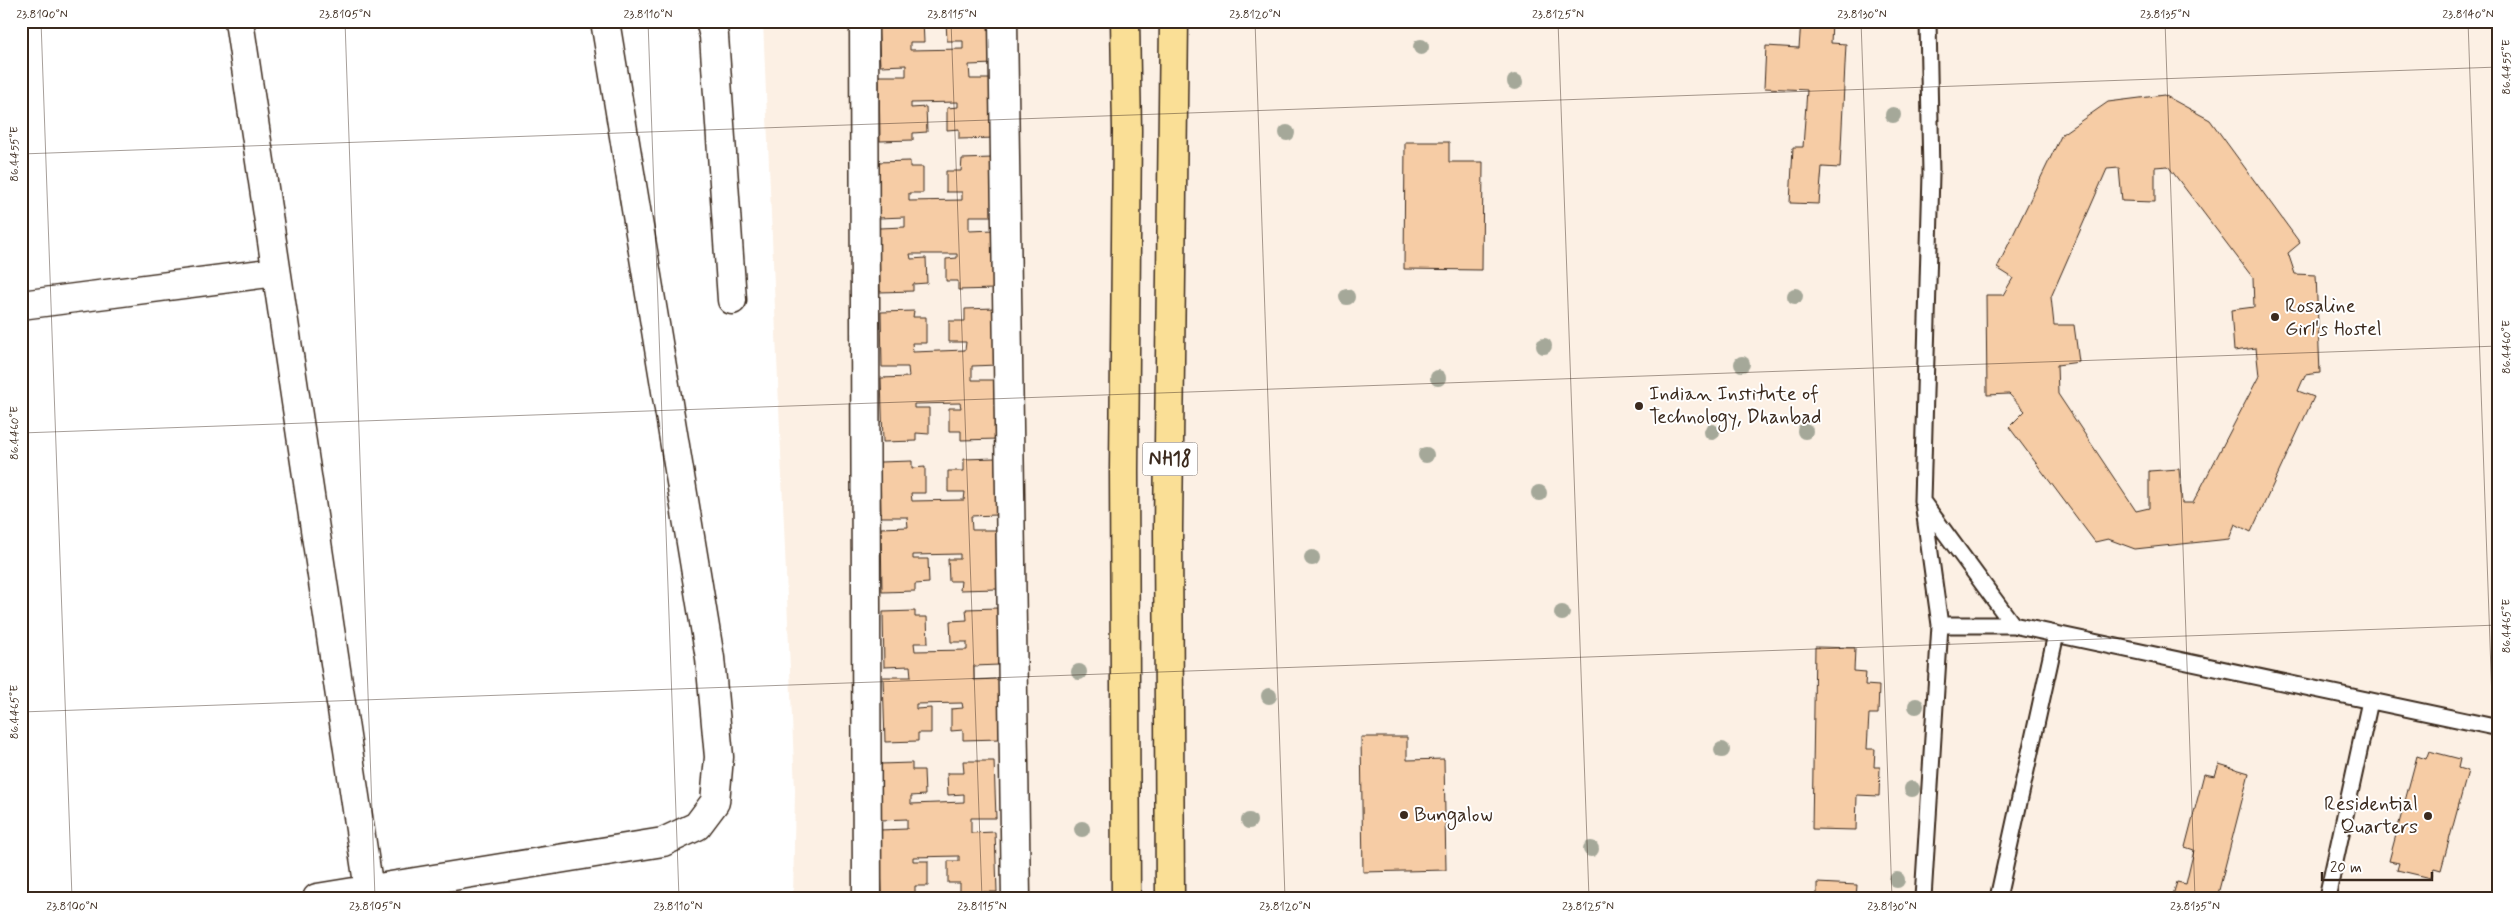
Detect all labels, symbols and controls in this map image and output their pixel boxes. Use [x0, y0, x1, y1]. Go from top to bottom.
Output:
text: 23.8100°N [16, 7, 68, 23]
text: 23.8105°N [319, 7, 371, 23]
text: 23.8110°N [623, 7, 673, 23]
text: 23.8115°N [927, 7, 977, 23]
text: 23.8120°N [1229, 7, 1281, 23]
text: 23.8125°N [1532, 7, 1584, 23]
text: 23.8130°N [1837, 7, 1887, 23]
text: 23.8135°N [2140, 7, 2190, 23]
text: 23.8140°N [2442, 7, 2494, 23]
text: 86.4455°E [2499, 39, 2515, 95]
text: 86.4455°E [7, 126, 23, 182]
place label: Rosaline Girl's Hostel [2285, 293, 2382, 343]
marker: Rosaline Girl's Hostel [2269, 311, 2281, 323]
text: 86.4460°E [2499, 320, 2515, 374]
place label: Indian Institute of Technology, Dhanbad [1649, 381, 1821, 432]
marker: Indian Institute of Technology, Dhanbad [1633, 400, 1645, 412]
text: 86.4460°E [7, 406, 23, 460]
road number: NH18 [1142, 442, 1198, 476]
text: 86.4465°E [2499, 599, 2515, 653]
text: 86.4465°E [7, 685, 23, 739]
place label: Residential Quarters [2324, 791, 2418, 841]
place label: Bungalow [1414, 802, 1493, 830]
marker: Bungalow [1398, 809, 1410, 821]
marker: Residential Quarters [2422, 810, 2434, 822]
scale bar [2322, 849, 2432, 881]
text: 20 m [2330, 858, 2362, 878]
text: 23.8100°N [46, 899, 98, 915]
text: 23.8105°N [349, 899, 401, 915]
text: 23.8110°N [653, 899, 703, 915]
text: 23.8115°N [957, 899, 1007, 915]
text: 23.8120°N [1259, 899, 1311, 915]
text: 23.8125°N [1562, 899, 1614, 915]
text: 23.8130°N [1867, 899, 1917, 915]
text: 23.8135°N [2170, 899, 2220, 915]

